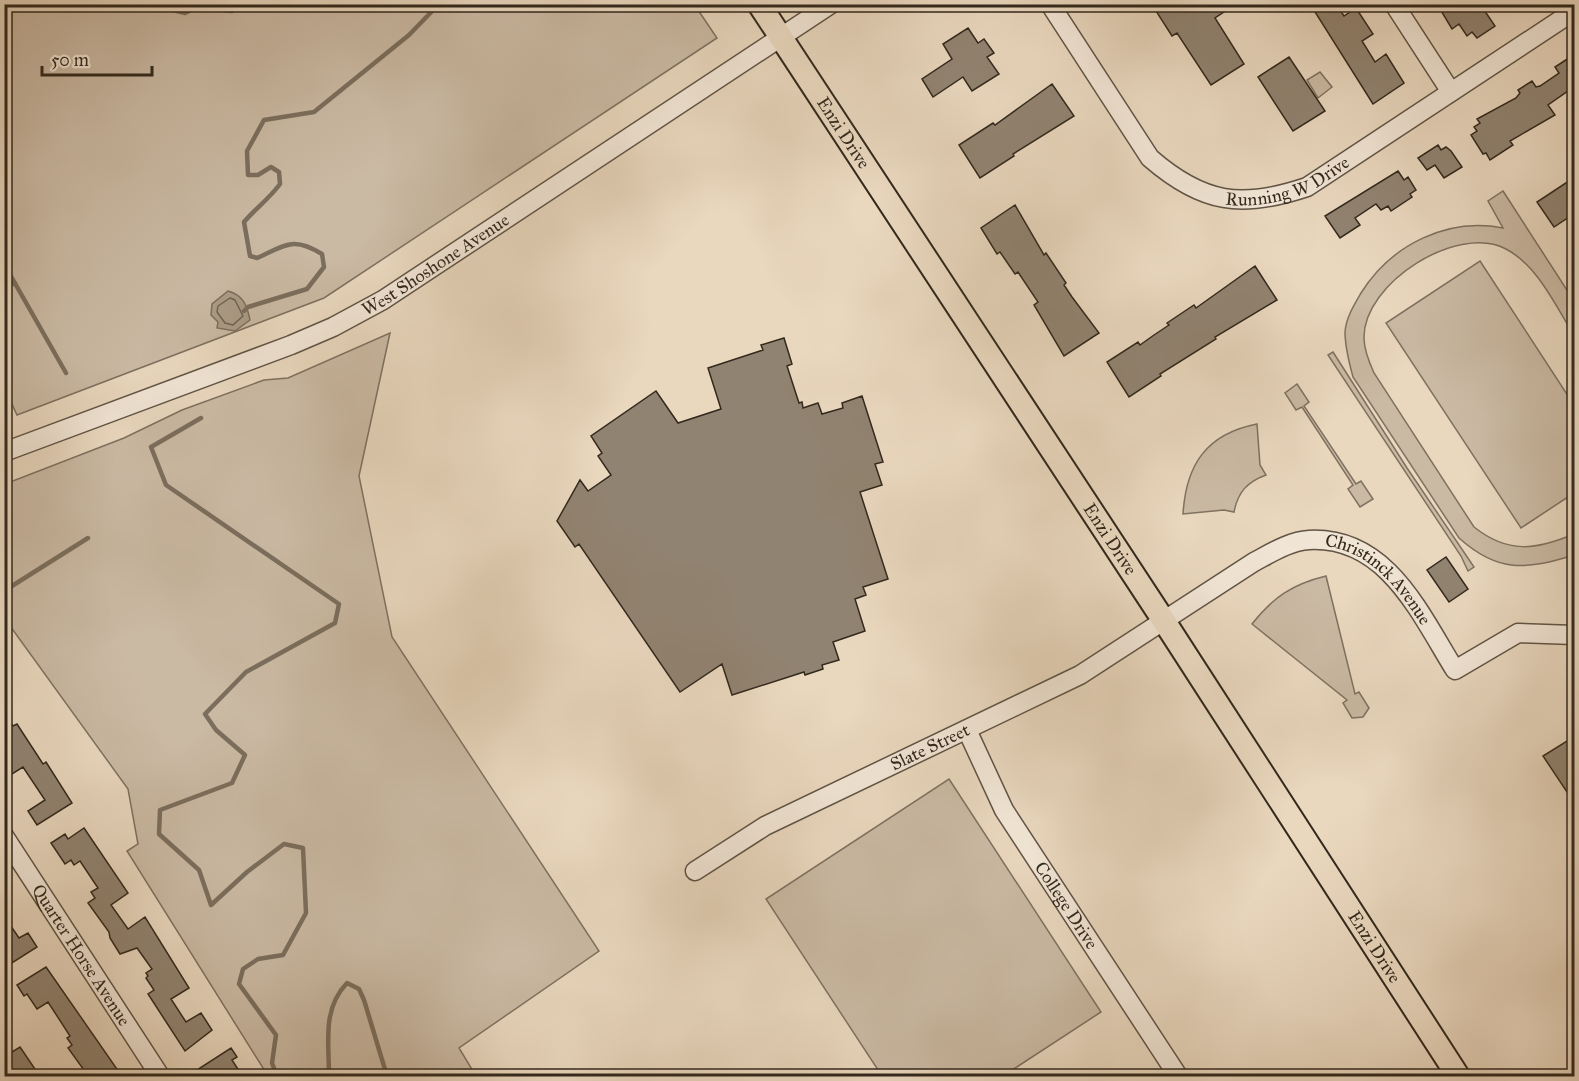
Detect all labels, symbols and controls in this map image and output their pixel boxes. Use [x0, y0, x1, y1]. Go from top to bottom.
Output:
scale bar [42, 39, 152, 77]
text: 50 m [51, 49, 89, 71]
street label: Enzi Drive [812, 93, 875, 173]
street label: Running W Drive [1224, 151, 1353, 211]
street label: West Shoshone Avenue [358, 209, 513, 320]
street label: Enzi Drive [1079, 499, 1142, 579]
street label: Christinck Avenue [1324, 529, 1436, 629]
street label: Slate Street [887, 718, 974, 775]
street label: College Drive [1030, 857, 1103, 953]
street label: Quarter Horse Avenue [27, 880, 135, 1030]
street label: Enzi Drive [1343, 907, 1406, 987]

